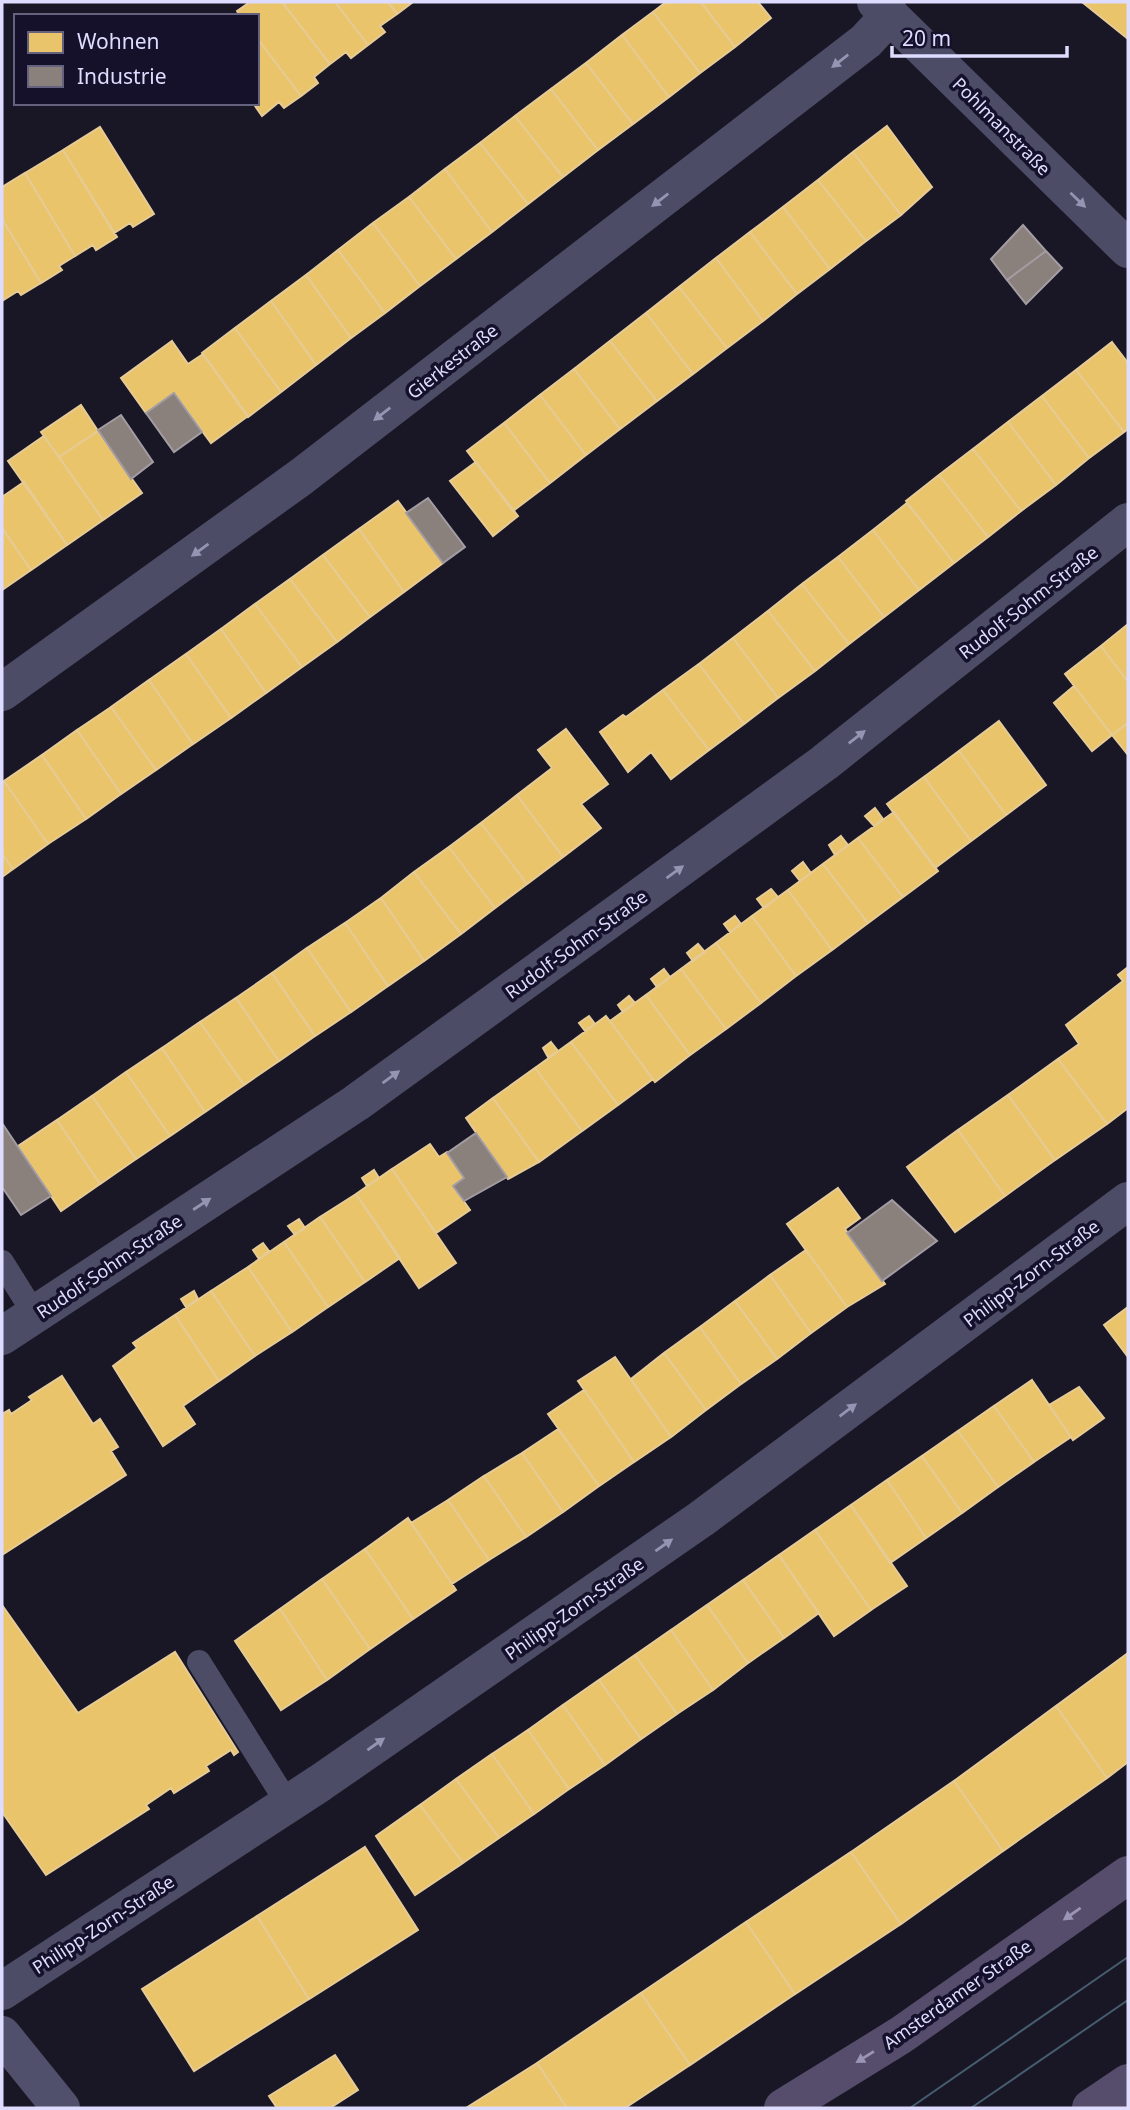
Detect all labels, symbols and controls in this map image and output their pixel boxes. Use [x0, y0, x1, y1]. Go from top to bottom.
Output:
legend [14, 14, 259, 105]
scale bar [892, 14, 1067, 58]
text: 20 m [902, 24, 951, 52]
text: Wohnen [77, 27, 160, 55]
one-way arrow [831, 54, 849, 69]
text: Industrie [77, 62, 167, 90]
street label: Pohlmanstraße [948, 72, 1056, 180]
one-way arrow [1070, 192, 1087, 209]
one-way arrow [651, 193, 669, 208]
street label: Gierkestraße [402, 318, 502, 404]
one-way arrow [374, 407, 392, 422]
street label: Rudolf-Sohm-Straße [953, 540, 1103, 664]
one-way arrow [191, 543, 209, 557]
one-way arrow [848, 729, 866, 744]
one-way arrow [666, 865, 684, 879]
street label: Rudolf-Sohm-Straße [500, 884, 652, 1004]
one-way arrow [382, 1071, 400, 1085]
one-way arrow [193, 1198, 212, 1211]
street label: Rudolf-Sohm-Straße [32, 1208, 186, 1324]
street label: Philipp-Zorn-Straße [958, 1214, 1104, 1332]
one-way arrow [838, 1403, 856, 1418]
one-way arrow [655, 1538, 673, 1552]
street label: Philipp-Zorn-Straße [500, 1551, 648, 1665]
one-way arrow [367, 1737, 385, 1751]
street label: Philipp-Zorn-Straße [27, 1869, 179, 1979]
one-way arrow [1063, 1907, 1081, 1921]
street label: Amsterdamer Straße [878, 1934, 1036, 2054]
one-way arrow [855, 2051, 874, 2064]

